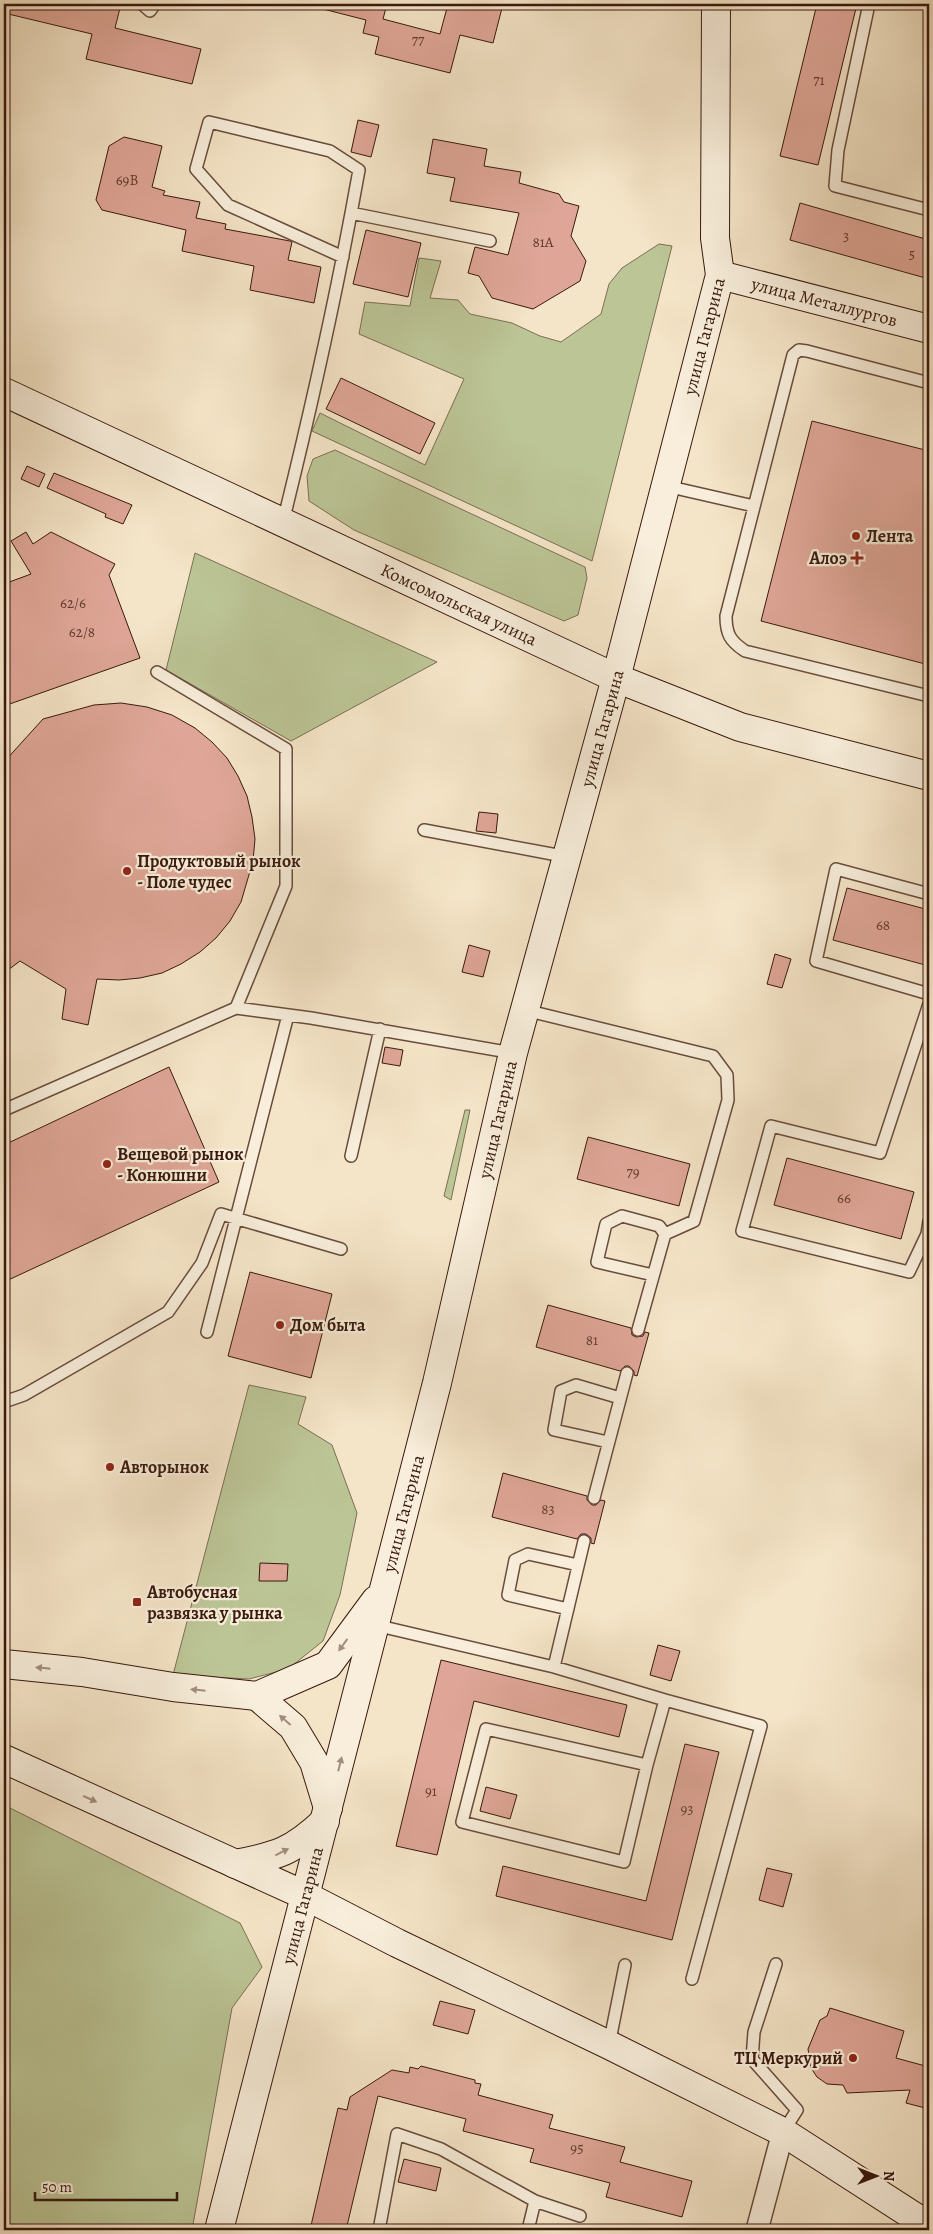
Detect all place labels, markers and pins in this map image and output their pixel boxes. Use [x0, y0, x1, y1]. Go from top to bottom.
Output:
place label: Лента [866, 524, 914, 548]
marker: Лента [850, 530, 862, 542]
place label: Алоэ [808, 546, 847, 570]
marker: Алоэ [851, 552, 863, 564]
place label: Продуктовый рынок - Поле чудес [137, 849, 301, 894]
marker: Продуктовый рынок - Поле чудес [121, 865, 133, 877]
place label: Вещевой рынок - Конюшни [117, 1142, 244, 1187]
marker: Вещевой рынок - Конюшни [101, 1158, 113, 1170]
place label: Дом быта [290, 1313, 366, 1337]
marker: Дом быта [274, 1319, 286, 1331]
place label: Авторынок [119, 1455, 209, 1479]
marker: Авторынок [104, 1461, 116, 1473]
place label: Автобусная развязка у рынка [146, 1580, 283, 1625]
marker: Автобусная развязка у рынка [131, 1596, 143, 1608]
place label: ТЦ Меркурий [734, 2046, 843, 2070]
marker: ТЦ Меркурий [847, 2052, 859, 2064]

